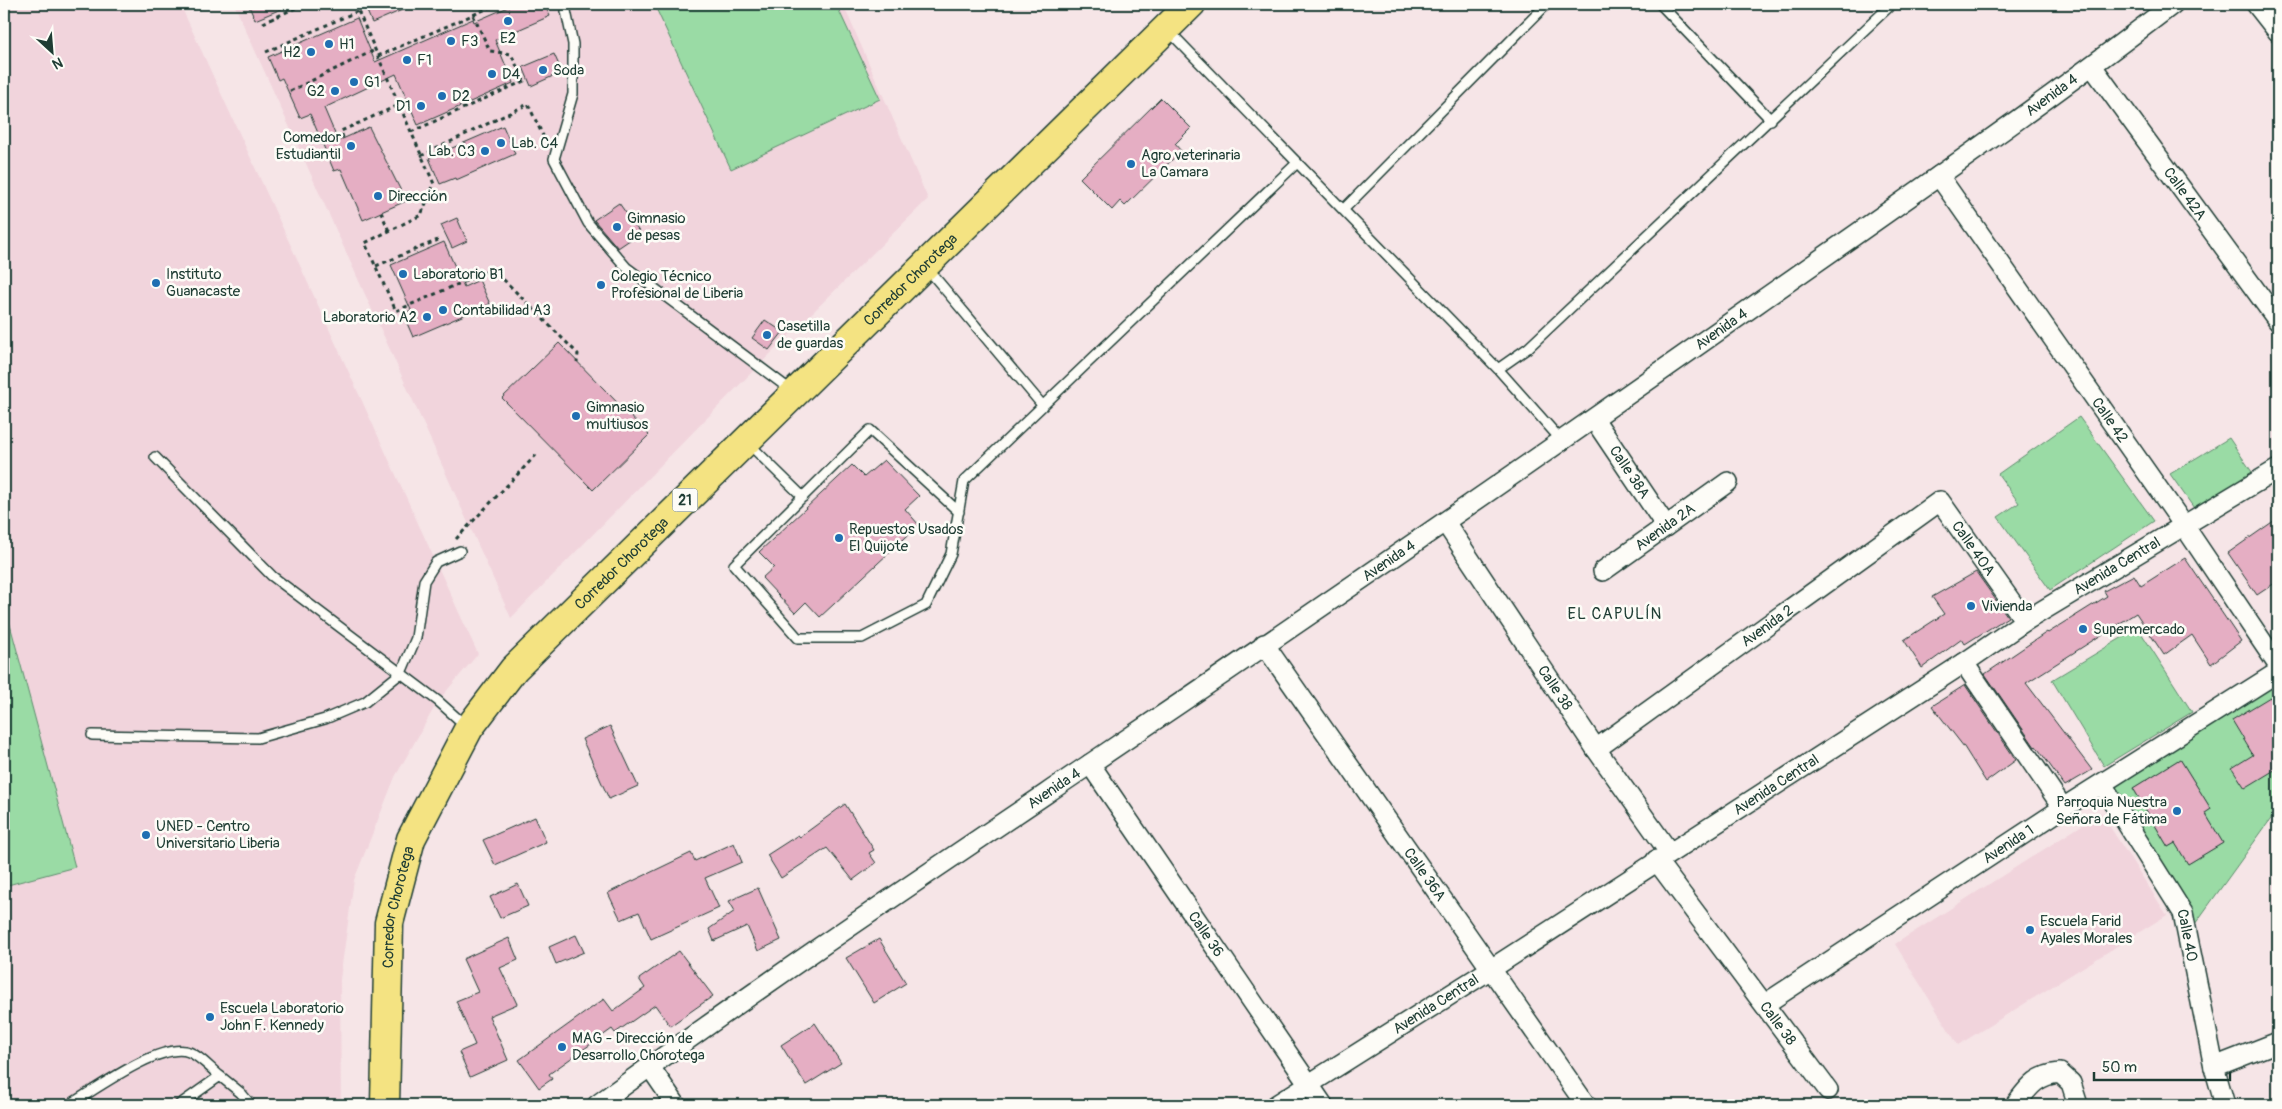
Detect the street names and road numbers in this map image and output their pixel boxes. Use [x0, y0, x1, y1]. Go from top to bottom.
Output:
street label: Avenida 4 [2022, 69, 2082, 120]
street label: Calle 42A [2159, 163, 2211, 224]
street label: Corredor Chorotega [859, 229, 961, 330]
street label: Avenida 4 [1691, 304, 1751, 354]
street label: Calle 42 [2088, 394, 2133, 446]
street label: Calle 38A [1605, 442, 1654, 502]
road number: 21 [672, 488, 698, 512]
street label: Avenida 2A [1631, 499, 1699, 555]
street label: Corredor Chorotega [570, 513, 673, 614]
street label: Calle 40A [1948, 517, 2000, 580]
street label: Avenida Central [2070, 532, 2164, 599]
street label: Avenida 4 [1359, 535, 1419, 585]
street label: Avenida 2 [1737, 600, 1797, 651]
street label: Calle 38 [1533, 662, 1577, 714]
street label: Avenida Central [1730, 750, 1823, 819]
street label: Avenida 4 [1024, 763, 1084, 813]
street label: Avenida 1 [1979, 820, 2037, 868]
street label: Corredor Chorotega [379, 844, 418, 968]
street label: Calle 36A [1400, 844, 1450, 905]
street label: Calle 40 [2173, 907, 2202, 963]
street label: Calle 36 [1184, 908, 1229, 961]
street label: Avenida Central [1389, 970, 1482, 1038]
street label: Calle 38 [1756, 998, 1801, 1049]

